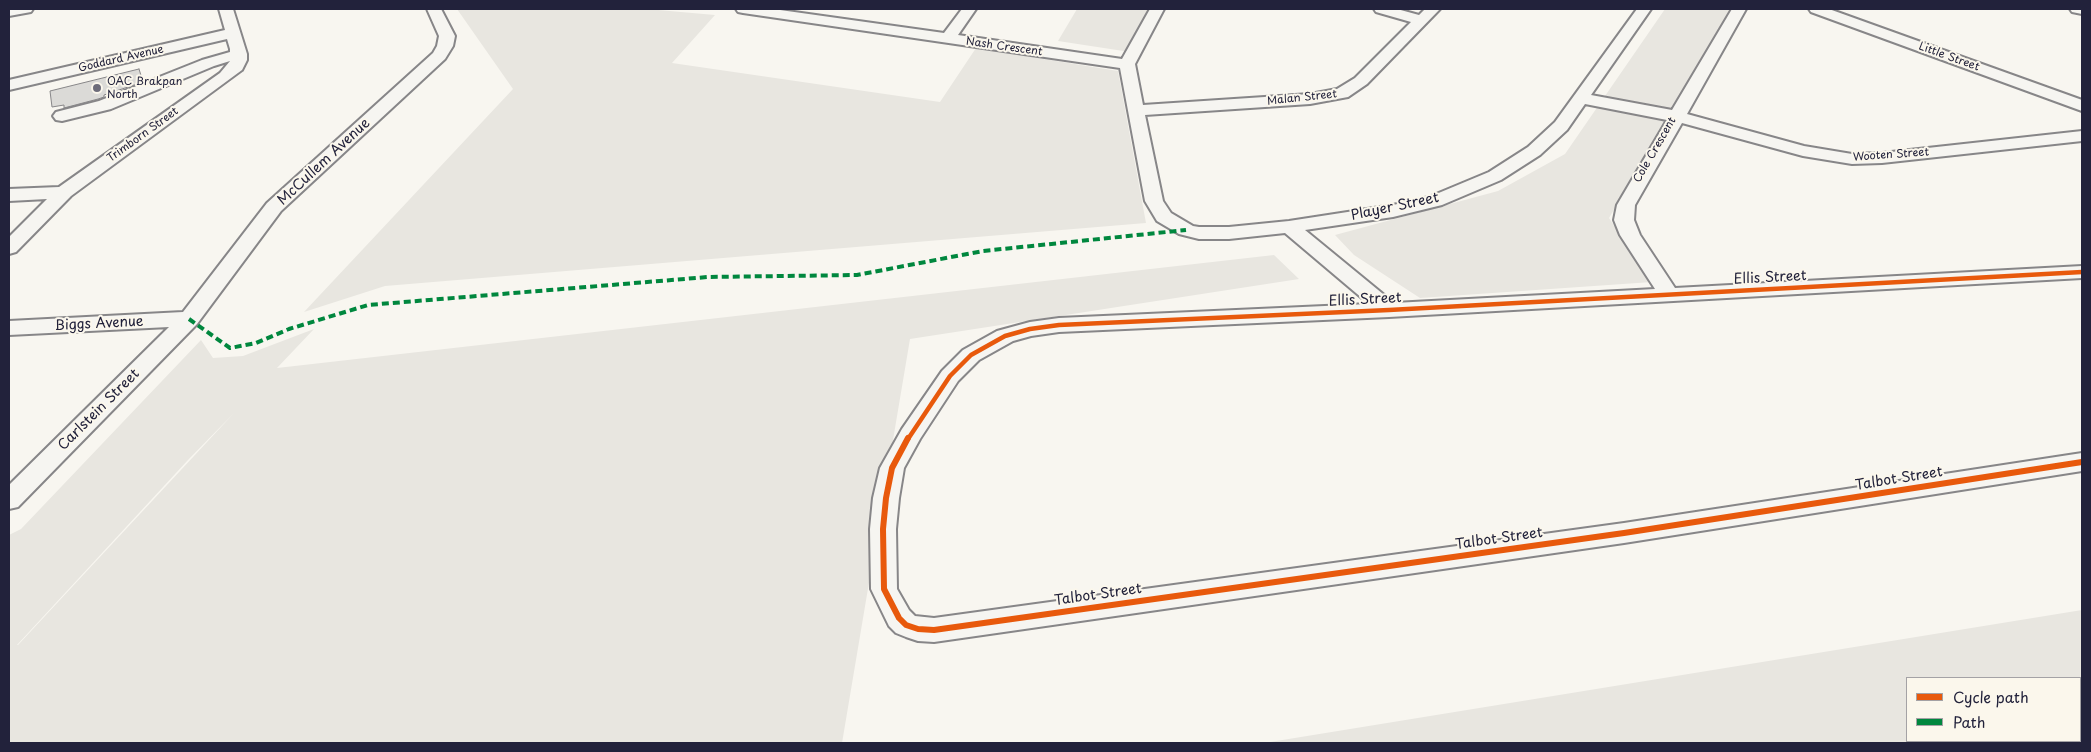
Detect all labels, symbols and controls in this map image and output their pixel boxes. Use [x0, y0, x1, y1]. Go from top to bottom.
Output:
street label: Nash Crescent [965, 35, 1043, 59]
street label: Little Street [1917, 40, 1981, 74]
street label: Goddard Avenue [77, 43, 165, 75]
place label: OAC Brakpan North [107, 75, 182, 101]
marker: OAC Brakpan North [91, 82, 103, 94]
street label: Malan Street [1266, 88, 1338, 108]
street label: Trimborn Street [105, 105, 181, 165]
street label: McCullem Avenue [274, 115, 374, 209]
street label: Cole Crescent [1631, 115, 1679, 185]
street label: Wooten Street [1853, 146, 1929, 164]
street label: Player Street [1350, 189, 1440, 225]
street label: Ellis Street [1733, 268, 1807, 288]
street label: Ellis Street [1328, 290, 1402, 310]
street label: Biggs Avenue [54, 313, 144, 335]
street label: Carlstein Street [55, 366, 143, 454]
street label: Talbot Street [1854, 464, 1944, 494]
street label: Talbot Street [1454, 525, 1544, 553]
street label: Talbot Street [1053, 581, 1143, 609]
legend [1906, 677, 2081, 742]
text: Cycle path [1953, 685, 2029, 708]
text: Path [1953, 710, 1985, 733]

